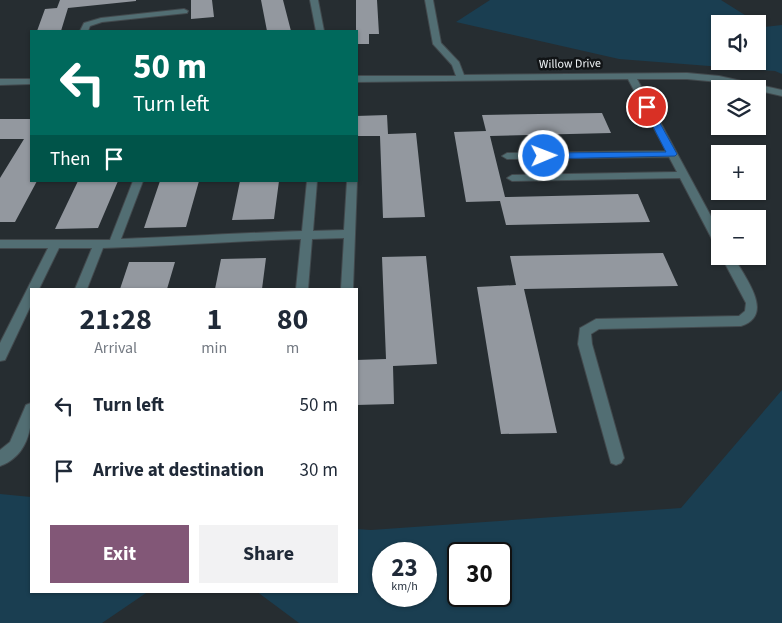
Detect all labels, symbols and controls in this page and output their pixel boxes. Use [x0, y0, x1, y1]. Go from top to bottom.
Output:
map controls [711, 15, 766, 265]
button: sound [711, 15, 766, 70]
text: 50 m [133, 42, 207, 92]
icon: left [50, 50, 115, 115]
street label: Willow Drive [539, 55, 601, 73]
button: layers [711, 80, 766, 135]
pin [626, 86, 668, 128]
text: Turn left [133, 88, 209, 120]
icon: arrive [633, 93, 661, 121]
position arrow [517, 129, 569, 181]
icon: arrive [100, 145, 128, 173]
button: + [711, 145, 766, 200]
text: Then [50, 146, 90, 173]
button: − [711, 210, 766, 265]
text: 21:28 [79, 298, 152, 341]
text: 1 [206, 298, 222, 341]
text: 80 [277, 298, 308, 341]
text: Arrival [94, 337, 137, 359]
text: min [201, 337, 227, 359]
text: m [286, 337, 299, 359]
icon: left [50, 392, 78, 420]
text: Turn left [93, 392, 164, 419]
text: 50 m [300, 392, 338, 419]
icon: arrive [50, 457, 78, 485]
text: Arrive at destination [93, 457, 264, 484]
text: 30 m [300, 457, 338, 484]
button: Exit [50, 525, 189, 583]
button: Share [199, 525, 338, 583]
speed limit sign: 30 [447, 542, 512, 607]
text: 23 [391, 550, 418, 586]
text: km/h [391, 578, 418, 595]

